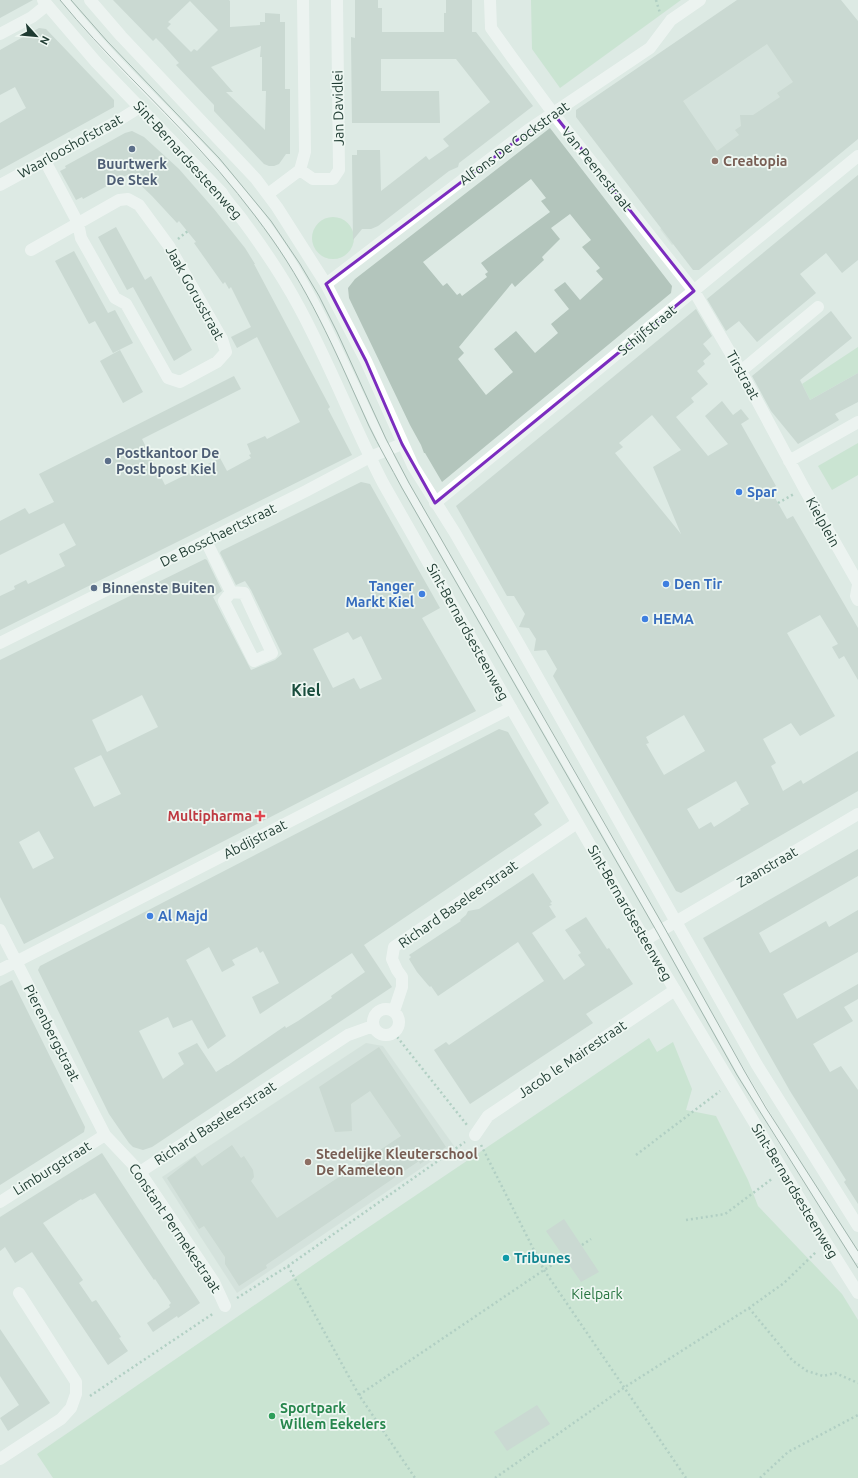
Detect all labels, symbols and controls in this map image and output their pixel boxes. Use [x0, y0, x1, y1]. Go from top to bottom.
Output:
north arrow [16, 16, 56, 56]
text: N [38, 34, 52, 47]
street label: Jan Davidlei [329, 70, 347, 146]
street label: Sint-Bernardsesteenweg [131, 97, 245, 223]
street label: Alfons De Cockstraat [456, 98, 572, 188]
street label: Waarlooshofstraat [15, 110, 125, 181]
street label: Van Peenestraat [558, 124, 636, 214]
marker: Buurtwerk De Stek [127, 144, 137, 154]
place label: Creatopia [723, 153, 787, 169]
place label: Buurtwerk De Stek [97, 156, 167, 188]
marker: Creatopia [710, 156, 720, 166]
street label: Jaak Gorusstraat [163, 243, 228, 343]
street label: Schijfstraat [614, 301, 680, 358]
street label: Tirstraat [723, 348, 763, 403]
place label: Postkantoor De Post bpost Kiel [116, 445, 219, 477]
marker: Postkantoor De Post bpost Kiel [103, 456, 113, 466]
place label: Spar [747, 484, 777, 500]
marker: Spar [734, 487, 744, 497]
street label: Kielplein [803, 494, 843, 550]
street label: De Bosschaertstraat [157, 500, 279, 570]
street label: Sint-Bernardsesteenweg [424, 561, 512, 703]
place label: Den Tir [674, 576, 722, 592]
place label: Tanger Markt Kiel [345, 578, 414, 610]
marker: Den Tir [661, 579, 671, 589]
place label: Binnenste Buiten [102, 580, 215, 596]
marker: Binnenste Buiten [89, 583, 99, 593]
marker: Tanger Markt Kiel [417, 589, 427, 599]
place label: HEMA [653, 611, 694, 627]
marker: HEMA [640, 614, 650, 624]
district label: Kiel [291, 681, 321, 699]
place label: Multipharma [168, 808, 252, 824]
marker: Multipharma [255, 811, 265, 821]
street label: Abdijstraat [221, 816, 290, 862]
street label: Sint-Bernardsesteenweg [585, 842, 675, 984]
street label: Zaanstraat [734, 843, 800, 891]
street label: Richard Baseleerstraat [395, 857, 521, 951]
place label: Al Majd [158, 908, 208, 924]
marker: Al Majd [145, 911, 155, 921]
street label: Pierenbergstraat [21, 982, 84, 1085]
street label: Jacob le Mairestraat [515, 1017, 630, 1101]
street label: Richard Baseleerstraat [151, 1077, 279, 1168]
street label: Sint-Bernardsesteenweg [749, 1121, 841, 1261]
street label: Limburgstraat [10, 1137, 94, 1198]
place label: Stedelijke Kleuterschool De Kameleon [316, 1146, 478, 1178]
marker: Stedelijke Kleuterschool De Kameleon [303, 1157, 313, 1167]
street label: Constant Permekestraat [126, 1160, 225, 1296]
place label: Tribunes [514, 1250, 571, 1266]
marker: Tribunes [501, 1253, 511, 1263]
park label: Kielpark [571, 1286, 623, 1302]
place label: Sportpark Willem Eekelers [280, 1400, 386, 1432]
marker: Sportpark Willem Eekelers [267, 1411, 277, 1421]

